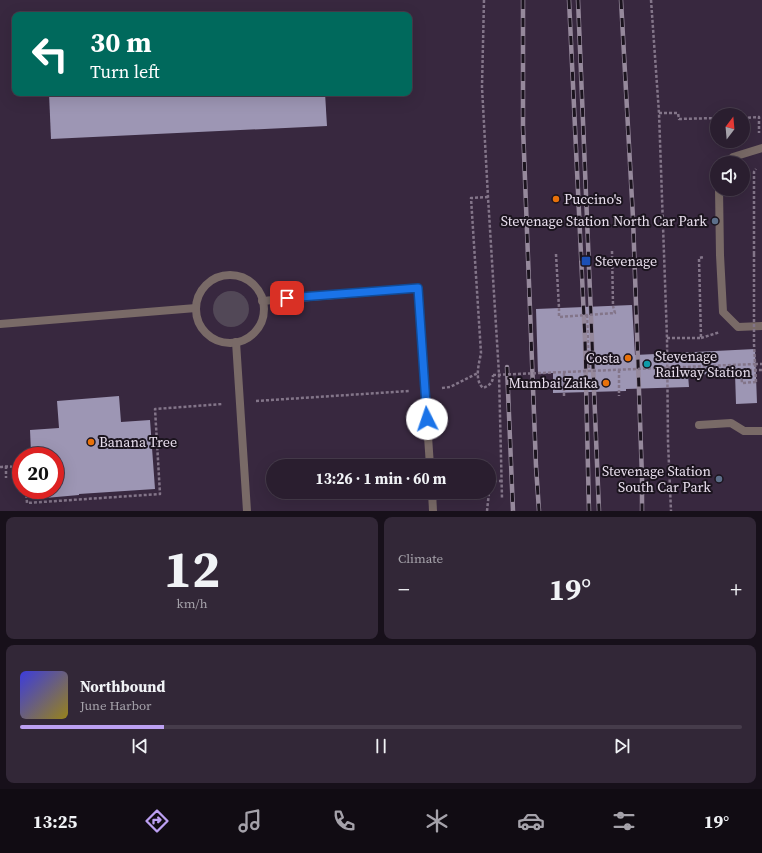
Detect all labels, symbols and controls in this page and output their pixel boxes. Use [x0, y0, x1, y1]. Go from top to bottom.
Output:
text: 30 m [90, 23, 152, 61]
icon: left [24, 28, 76, 80]
text: Turn left [90, 59, 160, 84]
north arrow [710, 108, 750, 148]
map controls [710, 108, 750, 196]
button: sound [710, 156, 750, 196]
place label: Puccino's [564, 189, 622, 209]
marker: Puccino's [551, 194, 561, 204]
place label: Stevenage Station North Car Park [501, 211, 707, 231]
marker: Stevenage Station North Car Park [710, 216, 720, 226]
place label: Stevenage [595, 251, 657, 271]
marker: Stevenage [580, 255, 592, 267]
pin [270, 281, 304, 315]
icon: arrive [276, 287, 298, 309]
place label: Stevenage Railway Station [655, 346, 751, 382]
place label: Costa [586, 348, 621, 368]
marker: Costa [623, 353, 633, 363]
marker: Stevenage Railway Station [642, 359, 652, 369]
place label: Mumbai Zaika [508, 373, 599, 393]
marker: Mumbai Zaika [601, 378, 611, 388]
position arrow [406, 398, 448, 440]
place label: Banana Tree [99, 432, 177, 452]
marker: Banana Tree [86, 437, 96, 447]
speed limit sign: 20 [12, 447, 64, 499]
place label: Stevenage Station South Car Park [602, 461, 712, 497]
text: 13:26 · 1 min · 60 m [316, 468, 446, 489]
marker: Stevenage Station South Car Park [714, 474, 724, 484]
text: 12 [164, 533, 220, 604]
text: Climate [398, 550, 443, 567]
text: 19° [549, 569, 591, 610]
text: − [398, 574, 410, 604]
text: + [730, 574, 742, 604]
text: km/h [177, 595, 207, 612]
text: Northbound [80, 676, 165, 697]
text: June Harbor [80, 697, 152, 714]
icon: previous [129, 735, 151, 757]
icon: pause [370, 735, 392, 757]
icon: next [611, 735, 633, 757]
icon: directions [143, 807, 171, 835]
icon: music [236, 807, 264, 835]
icon: phone [330, 807, 358, 835]
icon: climate [423, 807, 451, 835]
icon: car [517, 807, 545, 835]
icon: filters [610, 807, 638, 835]
text: 13:25 [33, 809, 77, 834]
text: 19° [704, 809, 729, 834]

